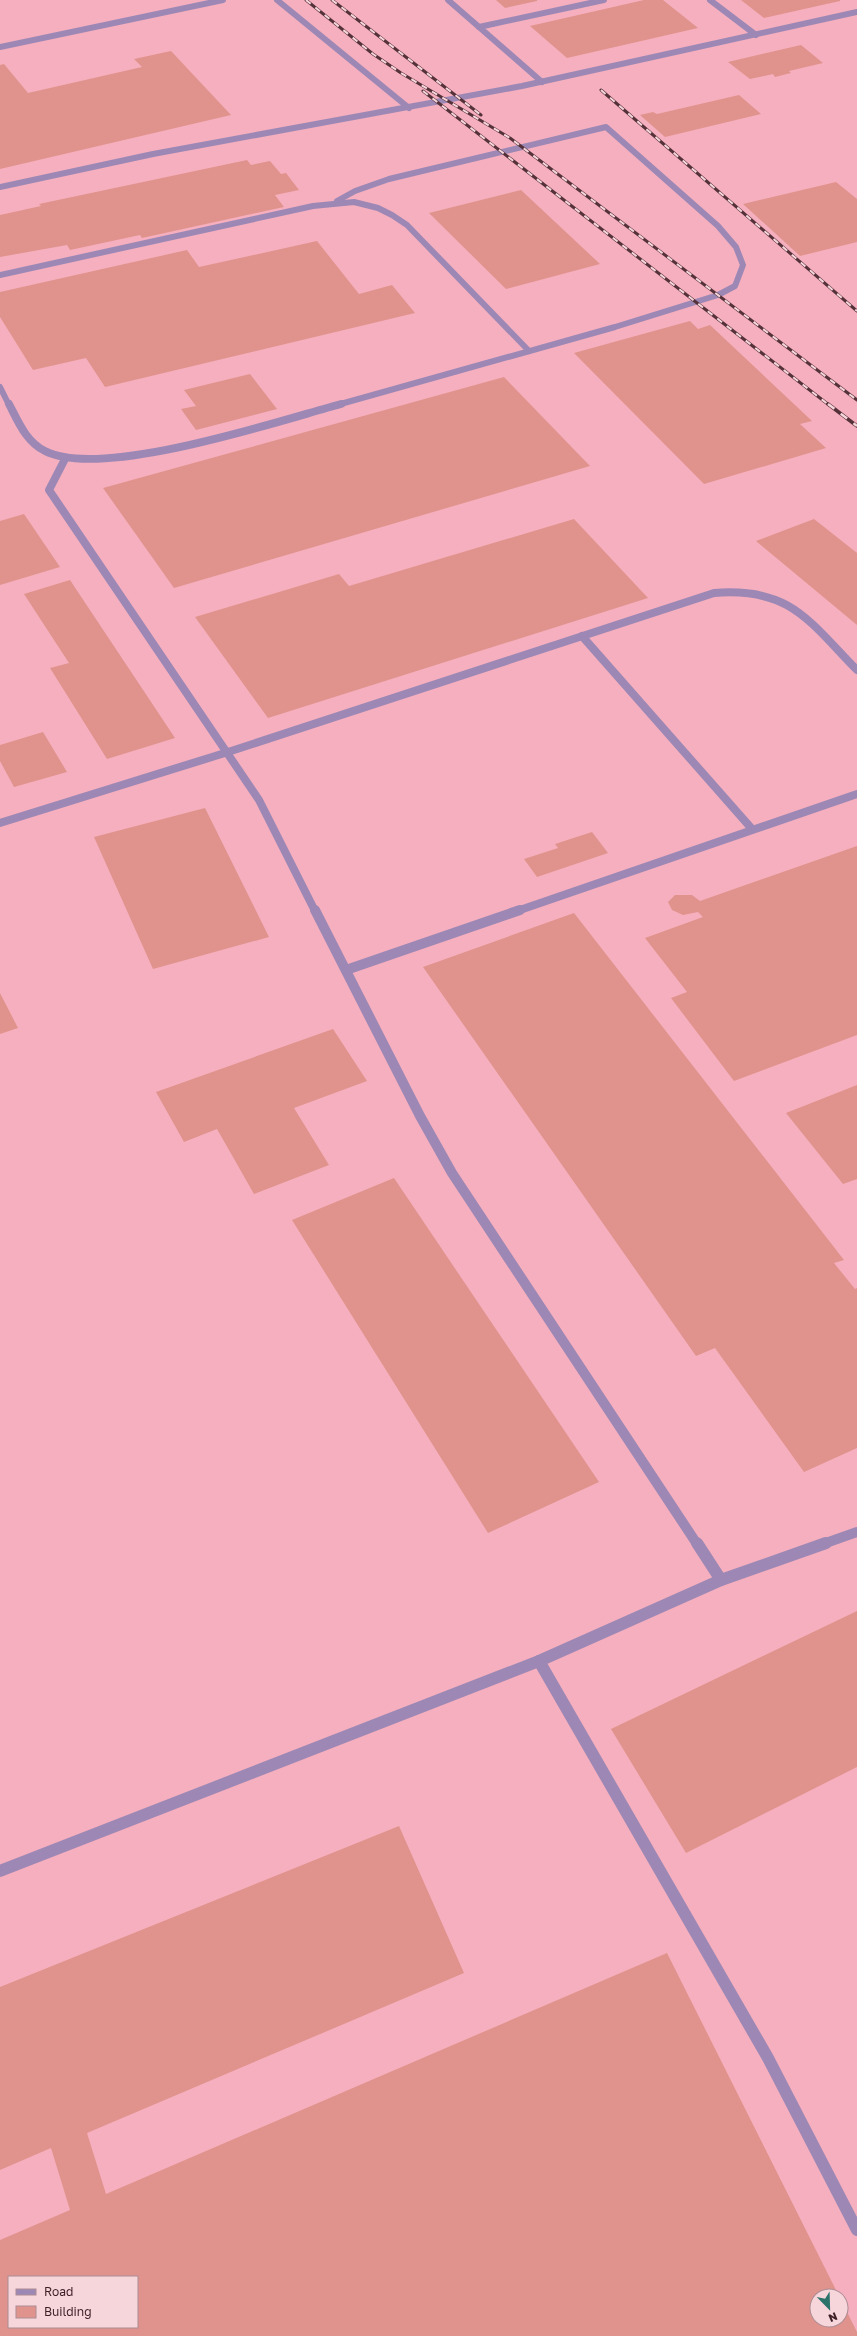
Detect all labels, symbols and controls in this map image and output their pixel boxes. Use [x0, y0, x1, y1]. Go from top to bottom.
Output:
legend [8, 2276, 138, 2328]
text: Road [44, 2284, 73, 2299]
north arrow [809, 2288, 849, 2328]
text: Building [44, 2304, 92, 2319]
text: N [827, 2310, 839, 2325]

